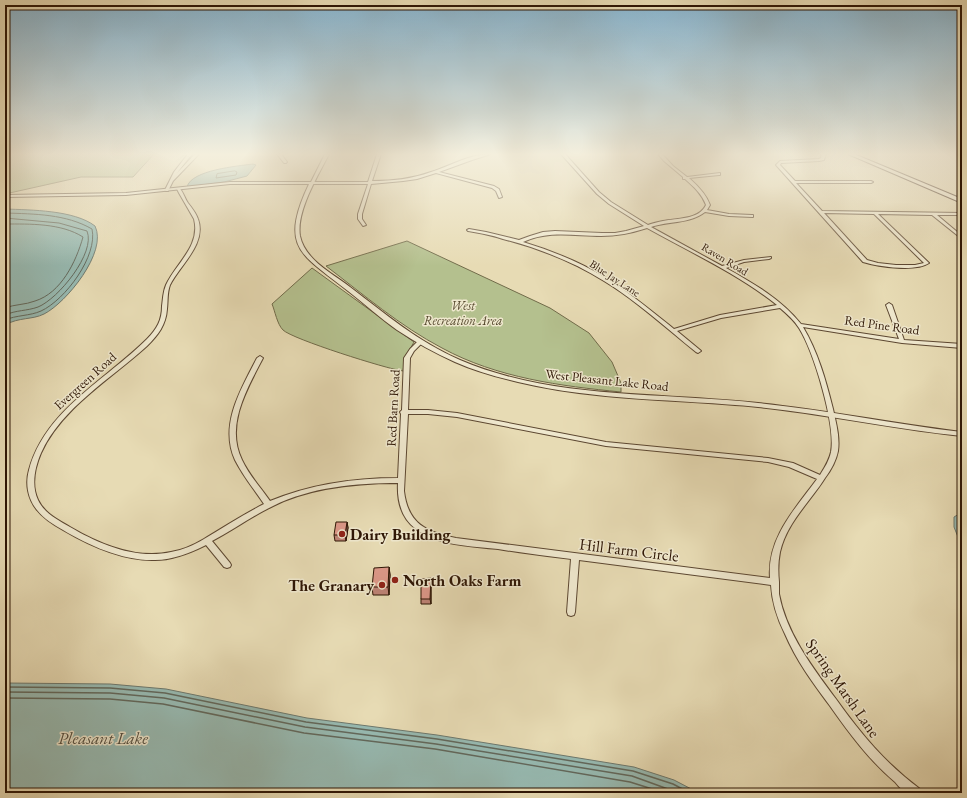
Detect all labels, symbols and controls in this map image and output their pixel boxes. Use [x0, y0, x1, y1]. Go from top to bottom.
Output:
street label: Raven Road [699, 240, 751, 279]
street label: Blue Jay Lane [587, 257, 643, 300]
park label: West Recreation Area [424, 297, 502, 329]
street label: Red Pine Road [843, 311, 921, 339]
street label: Evergreen Road [50, 348, 120, 414]
street label: West Pleasant Lake Road [545, 365, 670, 395]
street label: Red Barn Road [382, 369, 404, 447]
place label: Dairy Building [350, 524, 452, 545]
marker: Dairy Building [337, 529, 347, 539]
street label: Hill Farm Circle [578, 533, 680, 567]
place label: North Oaks Farm [403, 570, 521, 591]
place label: The Granary [288, 575, 374, 596]
marker: North Oaks Farm [390, 575, 400, 585]
marker: The Granary [377, 580, 387, 590]
street label: Spring Marsh Lane [801, 634, 885, 742]
water label: Pleasant Lake [58, 727, 148, 749]

